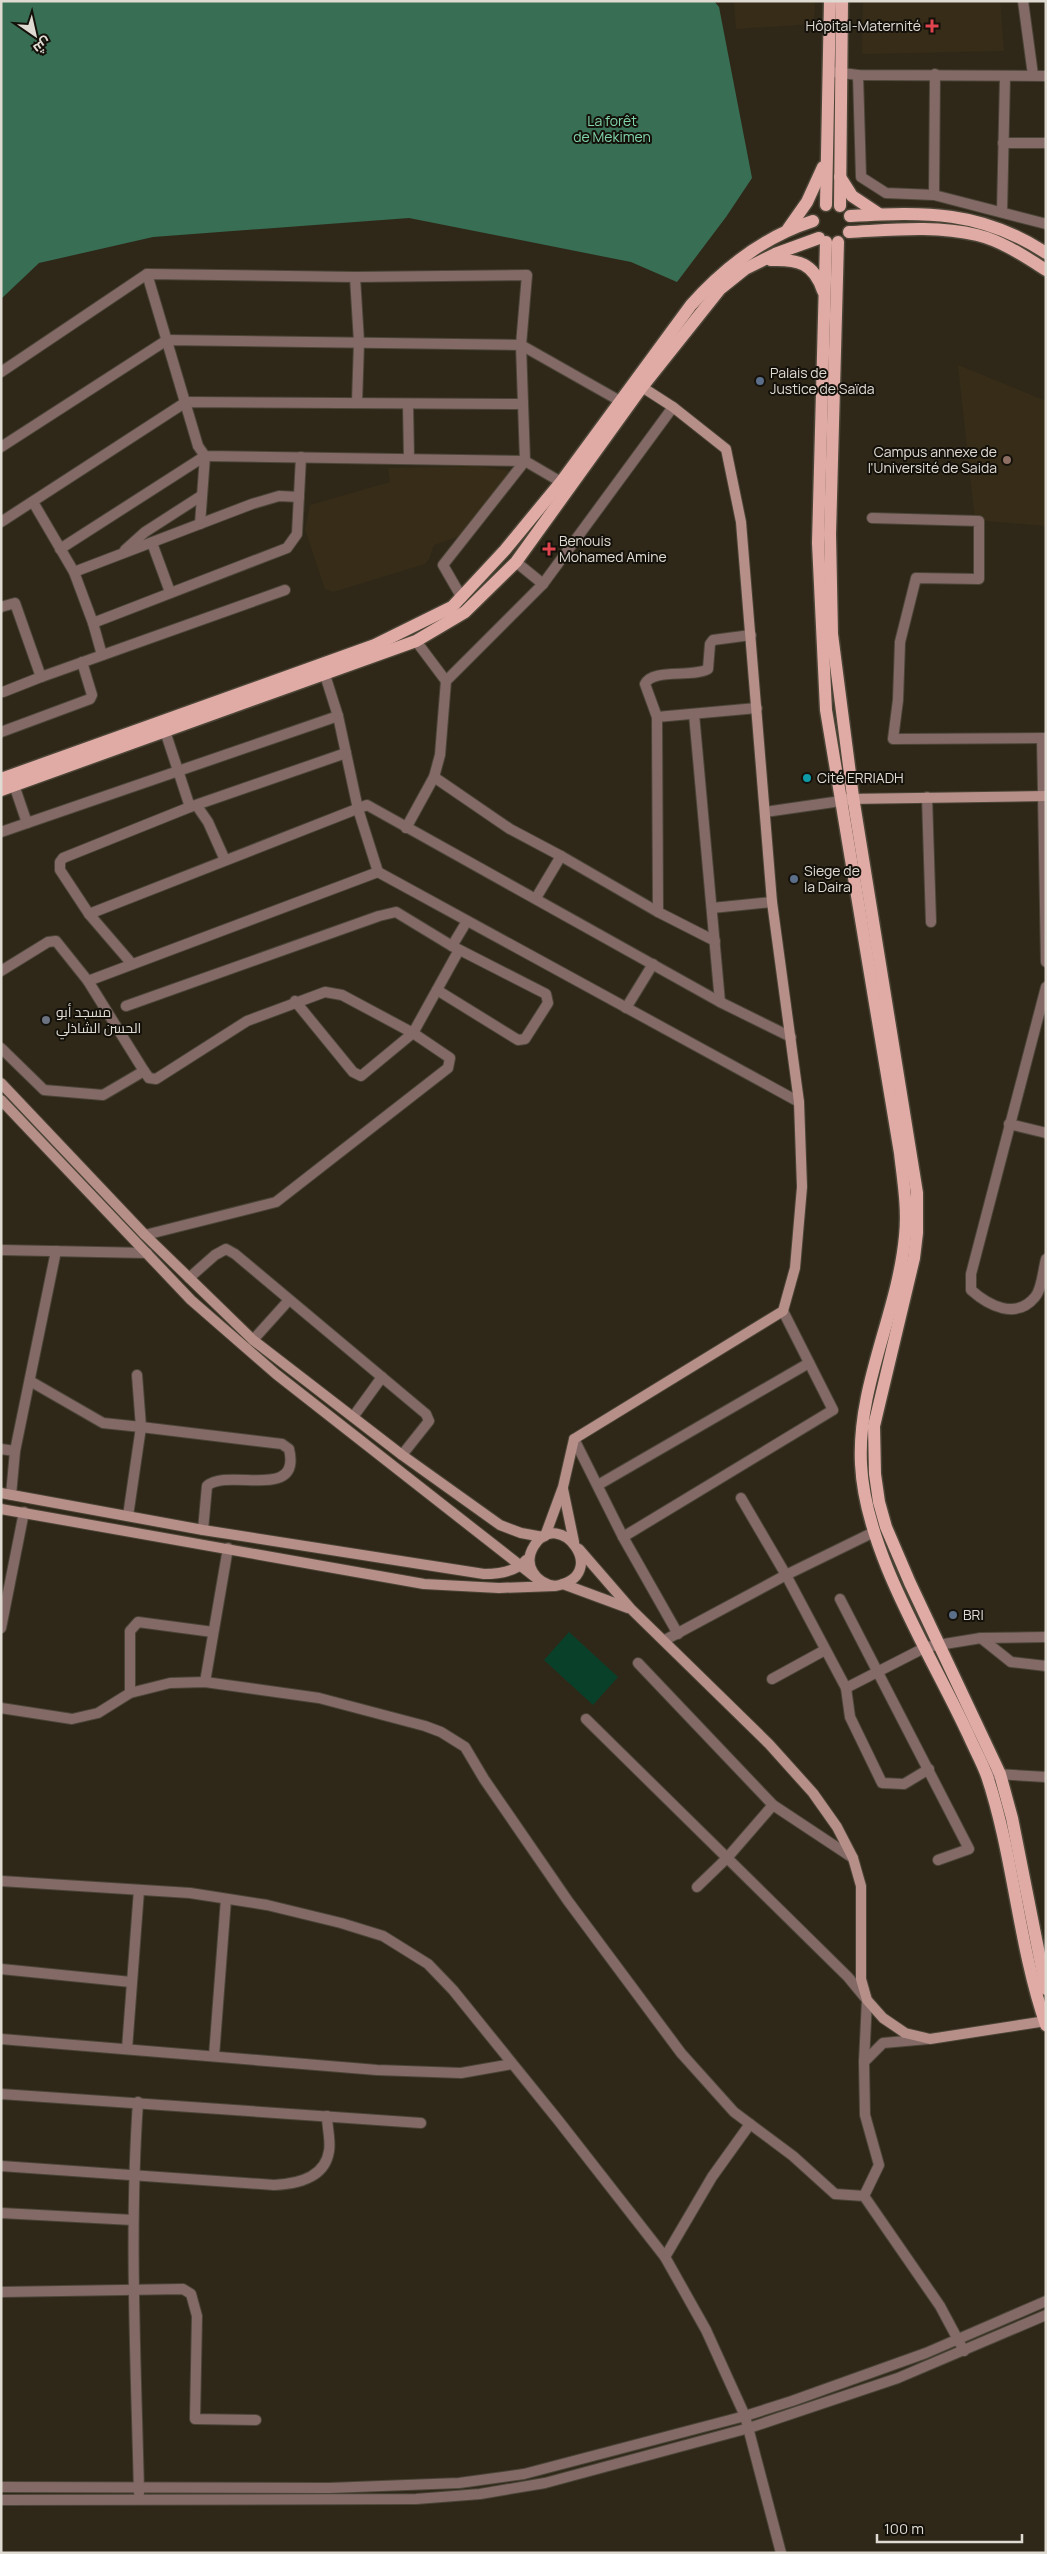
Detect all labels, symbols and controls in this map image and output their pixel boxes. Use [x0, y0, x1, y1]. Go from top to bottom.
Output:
north arrow [10, 10, 60, 60]
place label: Hôpital-Maternité [806, 16, 921, 35]
marker: Hôpital-Maternité [925, 19, 939, 33]
text: ش [30, 33, 55, 59]
park label: La forêt de Mekimen [573, 111, 651, 146]
place label: Palais de Justice de Saïda [770, 363, 875, 398]
marker: Palais de Justice de Saïda [754, 375, 766, 387]
place label: Campus annexe de l'Université de Saida [868, 442, 997, 477]
marker: Campus annexe de l'Université de Saida [1001, 454, 1013, 466]
place label: Benouis Mohamed Amine [559, 531, 667, 566]
marker: Benouis Mohamed Amine [543, 543, 555, 555]
place label: Cité ERRIADH [817, 768, 904, 787]
marker: Cité ERRIADH [801, 772, 813, 784]
place label: Siege de la Daira [804, 861, 860, 896]
marker: Siege de la Daira [788, 873, 800, 885]
place label: مسجد أبو الحسن الشاذلي [56, 1002, 141, 1040]
marker: مسجد أبو الحسن الشاذلي [40, 1014, 52, 1026]
place label: BRI [963, 1605, 984, 1624]
marker: BRI [947, 1609, 959, 1621]
scale bar [877, 2512, 1022, 2544]
text: 100 m [884, 2518, 924, 2539]

